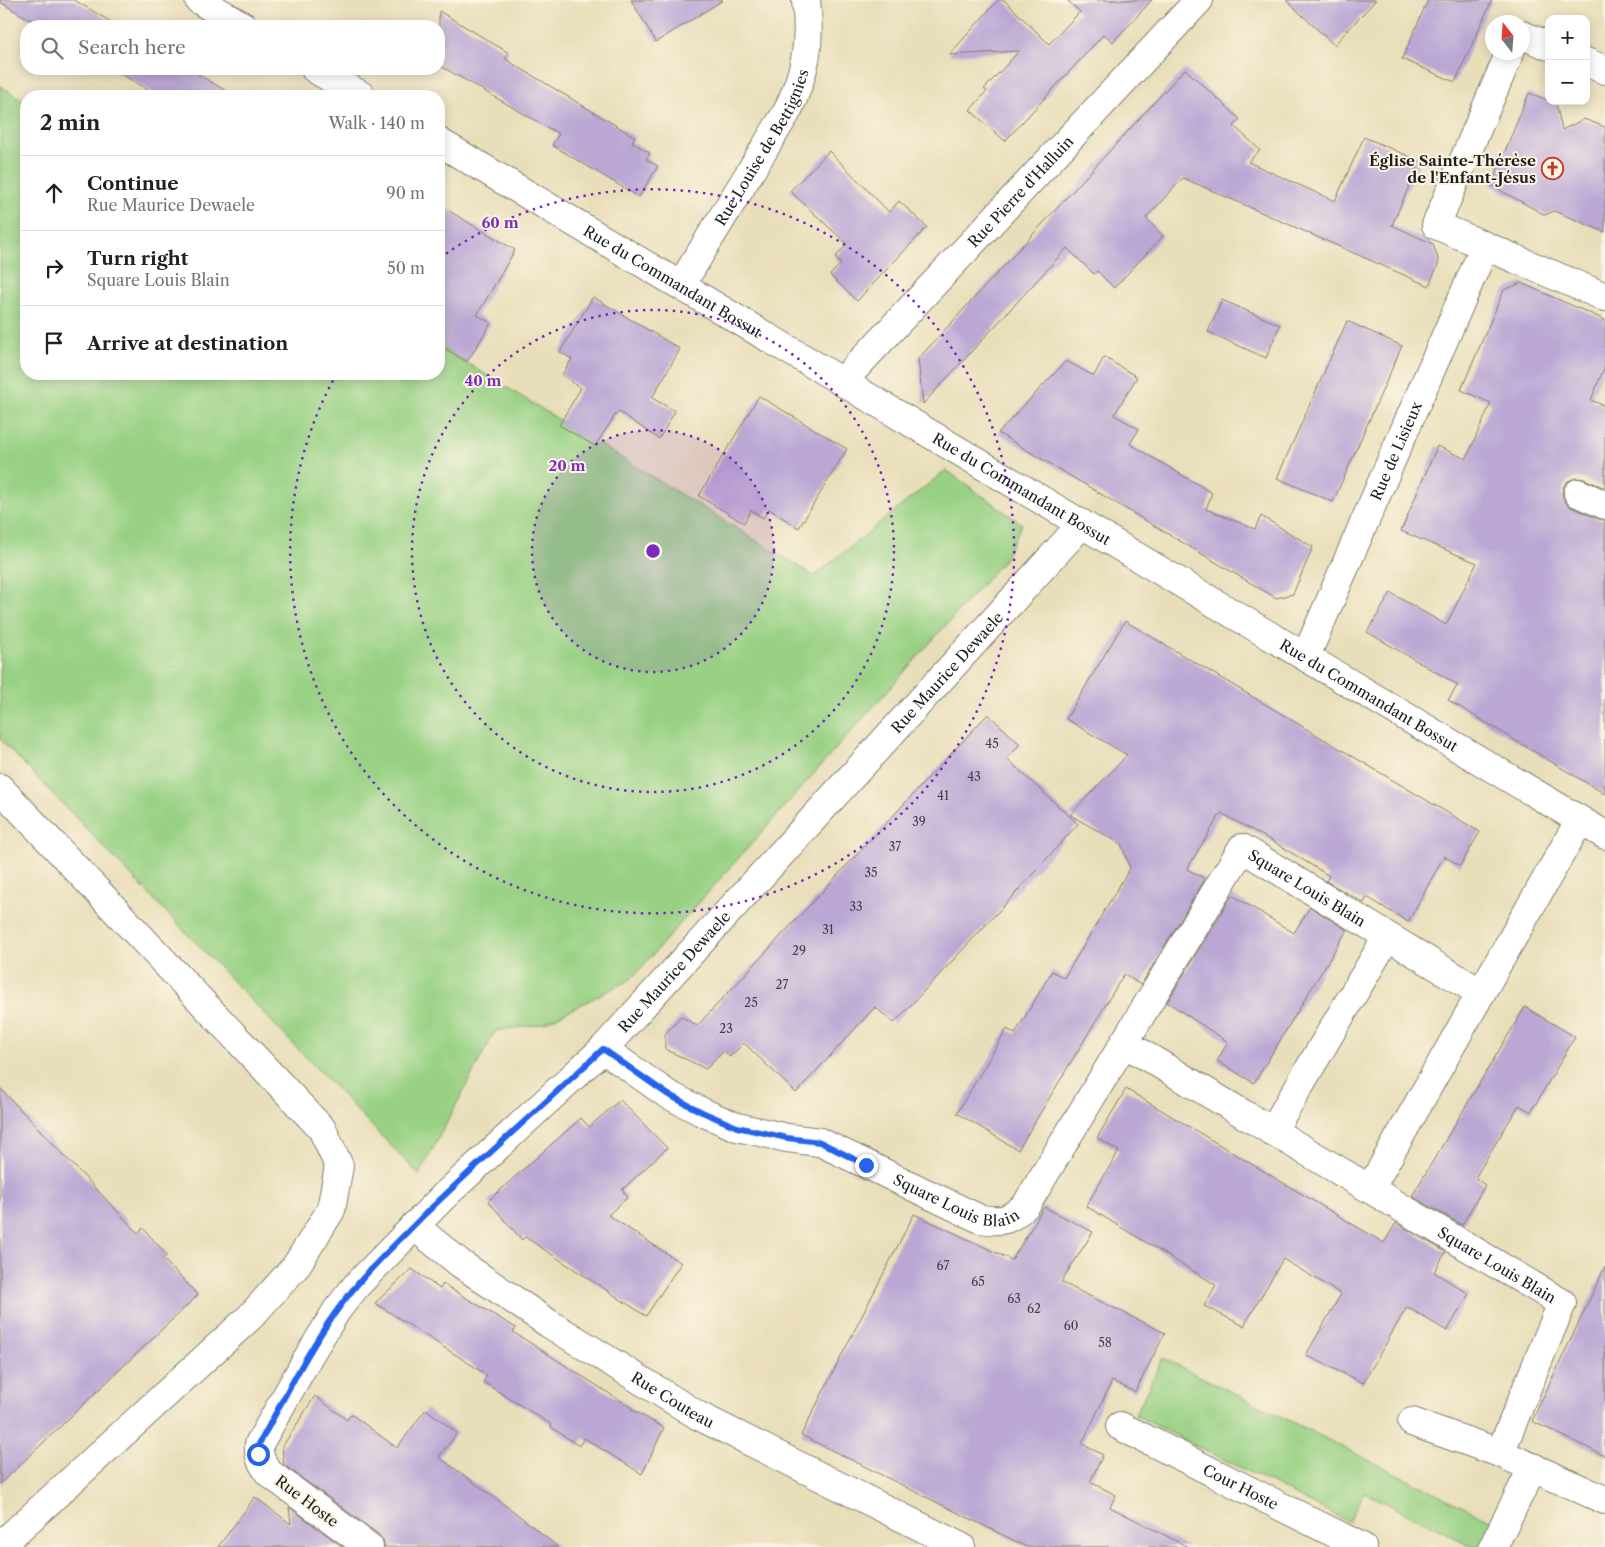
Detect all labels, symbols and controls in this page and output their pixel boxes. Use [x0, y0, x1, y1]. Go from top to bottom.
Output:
north arrow [1485, 15, 1530, 60]
map controls [1545, 15, 1590, 105]
button: + [1545, 15, 1590, 60]
search box [20, 20, 445, 75]
icon: search [38, 34, 66, 62]
text: Search here [78, 36, 186, 59]
button: − [1545, 60, 1590, 105]
street label: Rue Louise de Bettignies [710, 67, 812, 229]
text: 2 min [40, 110, 100, 135]
text: Walk · 140 m [328, 113, 425, 133]
street label: Rue Pierre d'Halluin [964, 131, 1077, 251]
place label: Église Sainte-Thérèse de l'Enfant-Jésus [1369, 151, 1536, 187]
church icon: Église Sainte-Thérèse de l'Enfant-Jésus [1540, 157, 1564, 181]
text: Continue [87, 172, 179, 195]
icon: ahead [40, 179, 68, 207]
text: 90 m [386, 183, 425, 203]
text: Rue Maurice Dewaele [87, 195, 255, 215]
text: 60 m [481, 213, 519, 232]
street label: Rue du Commandant Bossut [580, 221, 766, 342]
text: Turn right [87, 247, 188, 270]
icon: right [40, 254, 68, 282]
text: 50 m [387, 258, 425, 278]
text: Square Louis Blain [87, 270, 230, 290]
icon: arrive [40, 329, 68, 357]
text: Arrive at destination [87, 332, 288, 355]
text: 40 m [464, 371, 502, 390]
street label: Rue de Lisieux [1366, 398, 1426, 503]
street label: Rue du Commandant Bossut [929, 428, 1115, 549]
text: 20 m [548, 456, 586, 475]
centre of rings [644, 542, 662, 560]
street label: Rue Maurice Dewaele [887, 608, 1007, 737]
street label: Rue du Commandant Bossut [1277, 634, 1462, 755]
house number: 45 [985, 736, 999, 751]
house number: 43 [967, 769, 981, 784]
house number: 41 [937, 788, 949, 803]
house number: 39 [912, 814, 926, 829]
house number: 37 [889, 839, 901, 854]
street label: Square Louis Blain [1245, 845, 1370, 931]
house number: 35 [864, 865, 878, 880]
house number: 33 [849, 899, 863, 914]
street label: Rue Maurice Dewaele [614, 907, 734, 1036]
house number: 31 [822, 922, 834, 937]
house number: 29 [792, 943, 806, 958]
house number: 27 [776, 977, 788, 992]
house number: 25 [744, 995, 758, 1010]
house number: 23 [719, 1021, 733, 1036]
route end [855, 1154, 878, 1177]
street label: Square Louis Blain [891, 1169, 1023, 1230]
street label: Square Louis Blain [1435, 1222, 1560, 1307]
house number: 67 [937, 1258, 949, 1273]
house number: 65 [971, 1274, 985, 1289]
house number: 63 [1007, 1291, 1021, 1306]
house number: 62 [1027, 1301, 1041, 1316]
house number: 60 [1064, 1318, 1078, 1333]
house number: 58 [1098, 1335, 1112, 1350]
street label: Rue Couteau [628, 1367, 717, 1432]
route start [247, 1443, 270, 1466]
street label: Cour Hoste [1200, 1460, 1282, 1513]
street label: Rue Hoste [272, 1471, 342, 1531]

